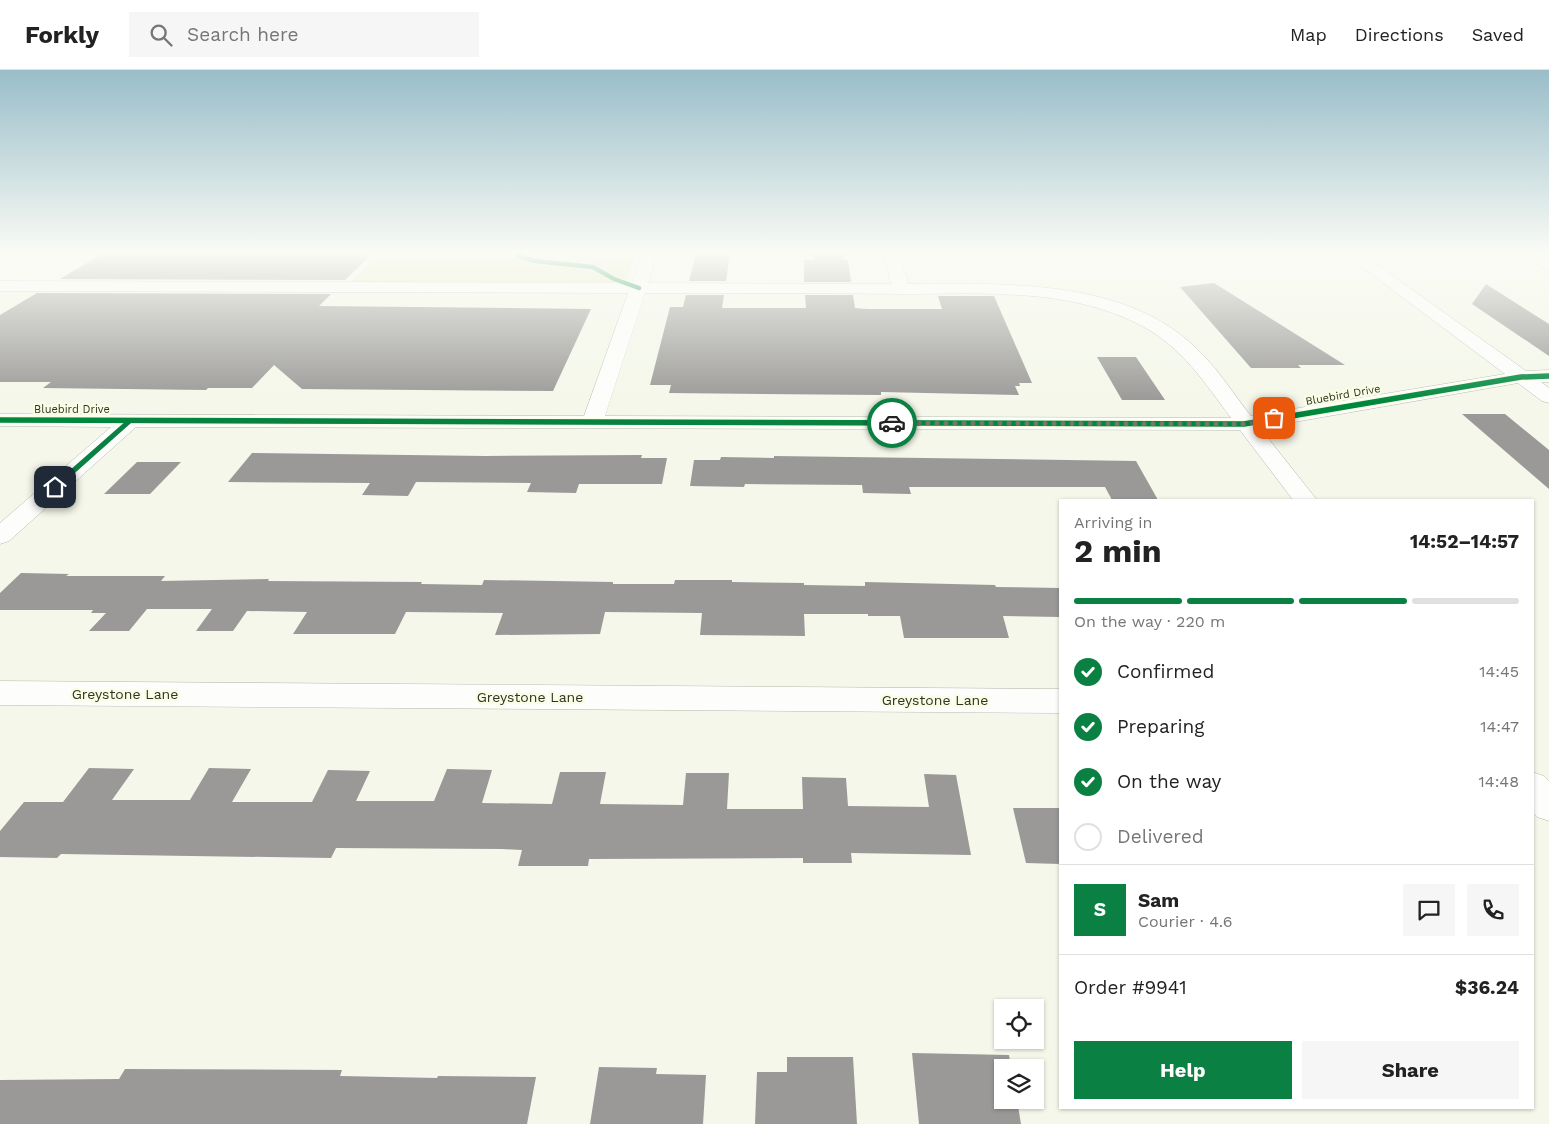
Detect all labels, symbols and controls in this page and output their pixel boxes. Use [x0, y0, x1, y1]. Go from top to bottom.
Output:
search box [129, 12, 479, 57]
text: Forkly [25, 21, 99, 49]
icon: search [147, 21, 175, 49]
text: Search here [187, 23, 298, 46]
text: Map [1290, 24, 1327, 45]
text: Directions [1355, 24, 1444, 45]
text: Saved [1472, 24, 1524, 45]
street label: Bluebird Drive [1305, 382, 1381, 408]
pin [1253, 397, 1295, 439]
courier [867, 398, 917, 448]
street label: Bluebird Drive [34, 403, 110, 416]
icon: bag [1260, 404, 1288, 432]
icon: car [878, 409, 906, 437]
pin [34, 466, 76, 508]
icon: home [41, 473, 69, 501]
text: Arriving in [1074, 513, 1152, 532]
text: 14:52–14:57 [1410, 530, 1519, 553]
text: 2 min [1074, 532, 1162, 570]
text: On the way · 220 m [1074, 612, 1225, 631]
icon: check [1074, 658, 1102, 686]
text: Confirmed [1117, 660, 1214, 683]
text: 14:45 [1479, 662, 1519, 681]
street label: Greystone Lane [72, 686, 178, 702]
street label: Greystone Lane [477, 689, 583, 705]
street label: Greystone Lane [882, 692, 988, 708]
icon: check [1074, 713, 1102, 741]
text: Preparing [1117, 715, 1204, 738]
text: 14:47 [1480, 717, 1519, 736]
icon: check [1074, 768, 1102, 796]
text: On the way [1117, 770, 1221, 793]
text: 14:48 [1479, 772, 1519, 791]
text: Delivered [1117, 825, 1204, 848]
button: chat [1403, 884, 1455, 936]
button: phone [1467, 884, 1519, 936]
text: Sam [1138, 889, 1179, 912]
text: S [1094, 898, 1106, 921]
text: Courier · 4.6 [1138, 912, 1233, 931]
text: Order #9941 [1074, 976, 1187, 999]
text: $36.24 [1455, 976, 1519, 999]
map controls [994, 999, 1044, 1109]
button: locate [994, 999, 1044, 1049]
button: Help [1074, 1041, 1292, 1099]
button: Share [1302, 1041, 1519, 1099]
button: layers [994, 1059, 1044, 1109]

